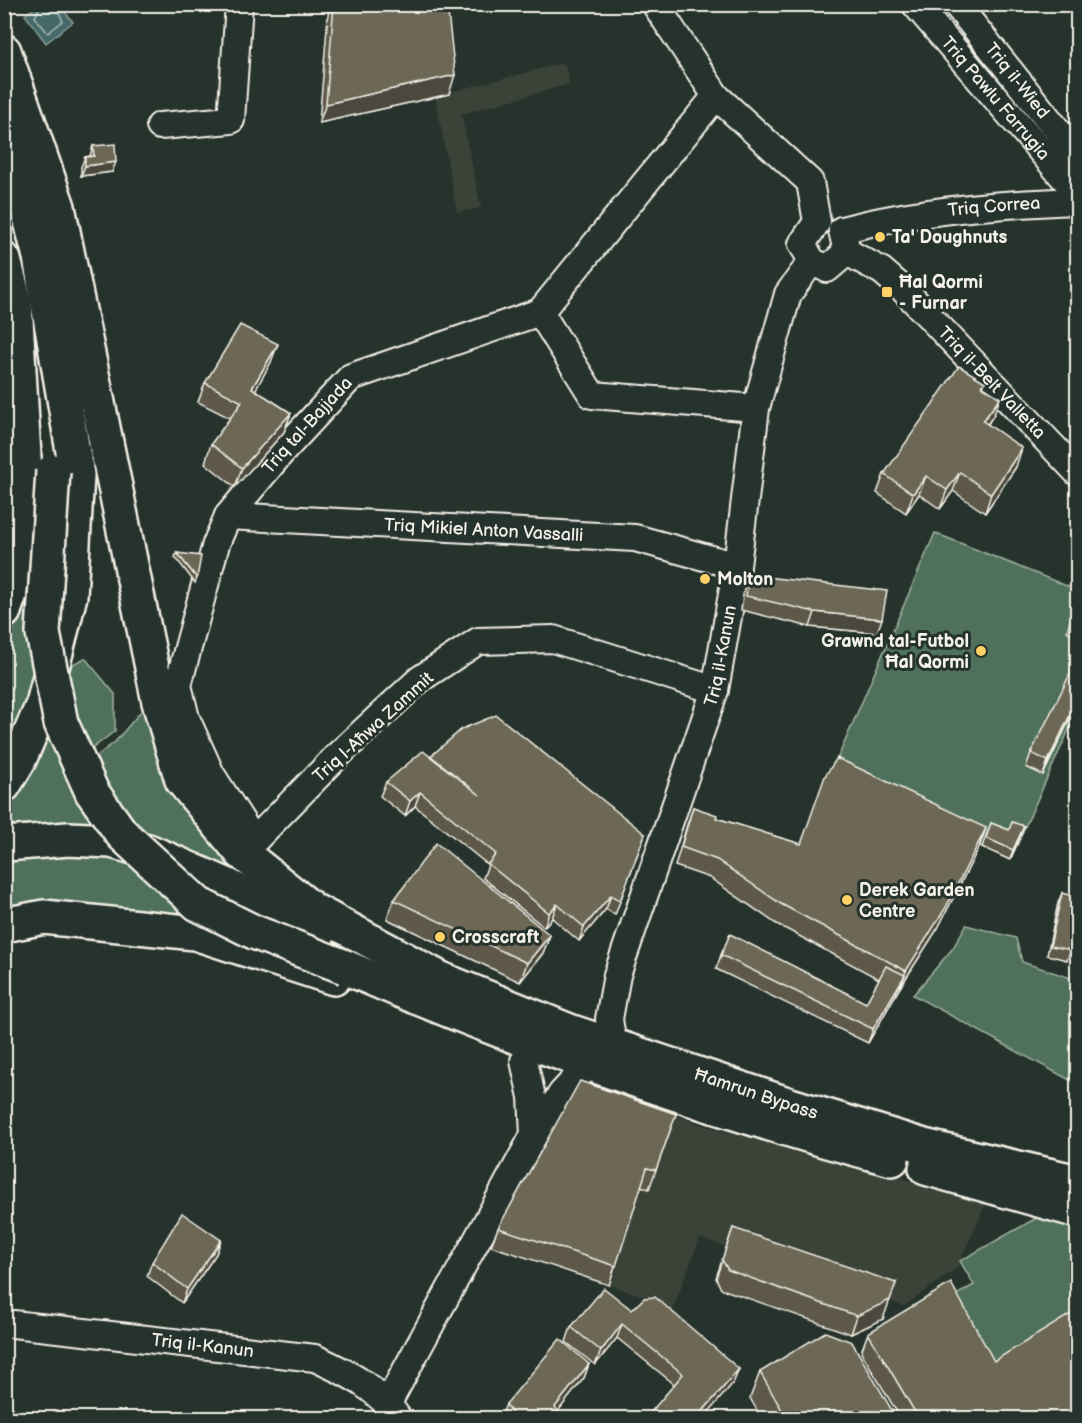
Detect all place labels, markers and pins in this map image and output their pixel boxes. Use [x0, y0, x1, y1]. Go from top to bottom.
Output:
place label: Ta' Doughnuts [892, 227, 1007, 248]
marker: Ta' Doughnuts [873, 230, 887, 244]
place label: Ħal Qormi - Furnar [899, 272, 983, 314]
marker: Ħal Qormi - Furnar [880, 285, 894, 299]
place label: Molton [717, 569, 773, 590]
marker: Molton [698, 572, 712, 586]
place label: Grawnd tal-Futbol Ħal Qormi [821, 631, 969, 673]
marker: Grawnd tal-Futbol Ħal Qormi [974, 644, 988, 658]
place label: Derek Garden Centre [859, 880, 975, 922]
marker: Derek Garden Centre [840, 893, 854, 907]
place label: Crosscraft [452, 927, 539, 948]
marker: Crosscraft [433, 930, 447, 944]

